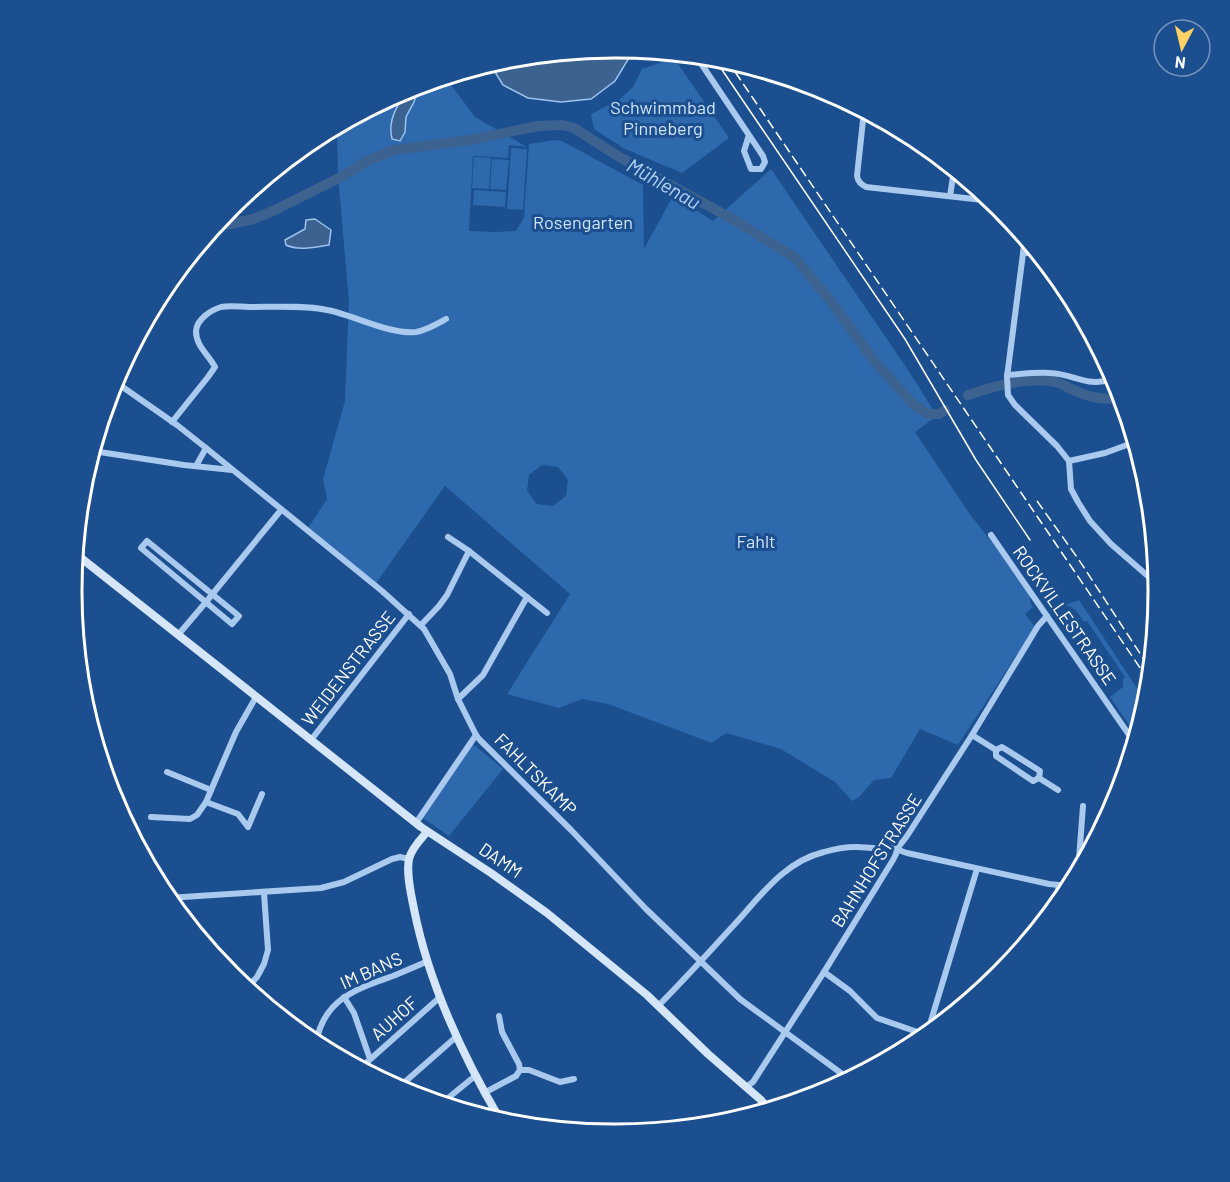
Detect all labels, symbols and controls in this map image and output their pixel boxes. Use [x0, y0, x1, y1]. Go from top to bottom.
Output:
north arrow [1152, 18, 1212, 78]
text: N [1174, 53, 1187, 73]
park label: Schwimmbad Pinneberg [610, 96, 716, 139]
water label: Mühlenau [623, 152, 705, 214]
park label: Rosengarten [533, 211, 633, 233]
park label: Fahlt [736, 530, 776, 552]
street label: ROCKVILLESTRASSE [1009, 541, 1121, 689]
street label: WEIDENSTRASSE [296, 606, 400, 730]
street label: FAHLTSKAMP [490, 728, 582, 820]
street label: BAHNHOFSTRASSE [826, 789, 926, 931]
street label: DAMM [475, 838, 527, 882]
street label: IM BANS [337, 947, 405, 993]
street label: AUHOF [366, 991, 422, 1045]

